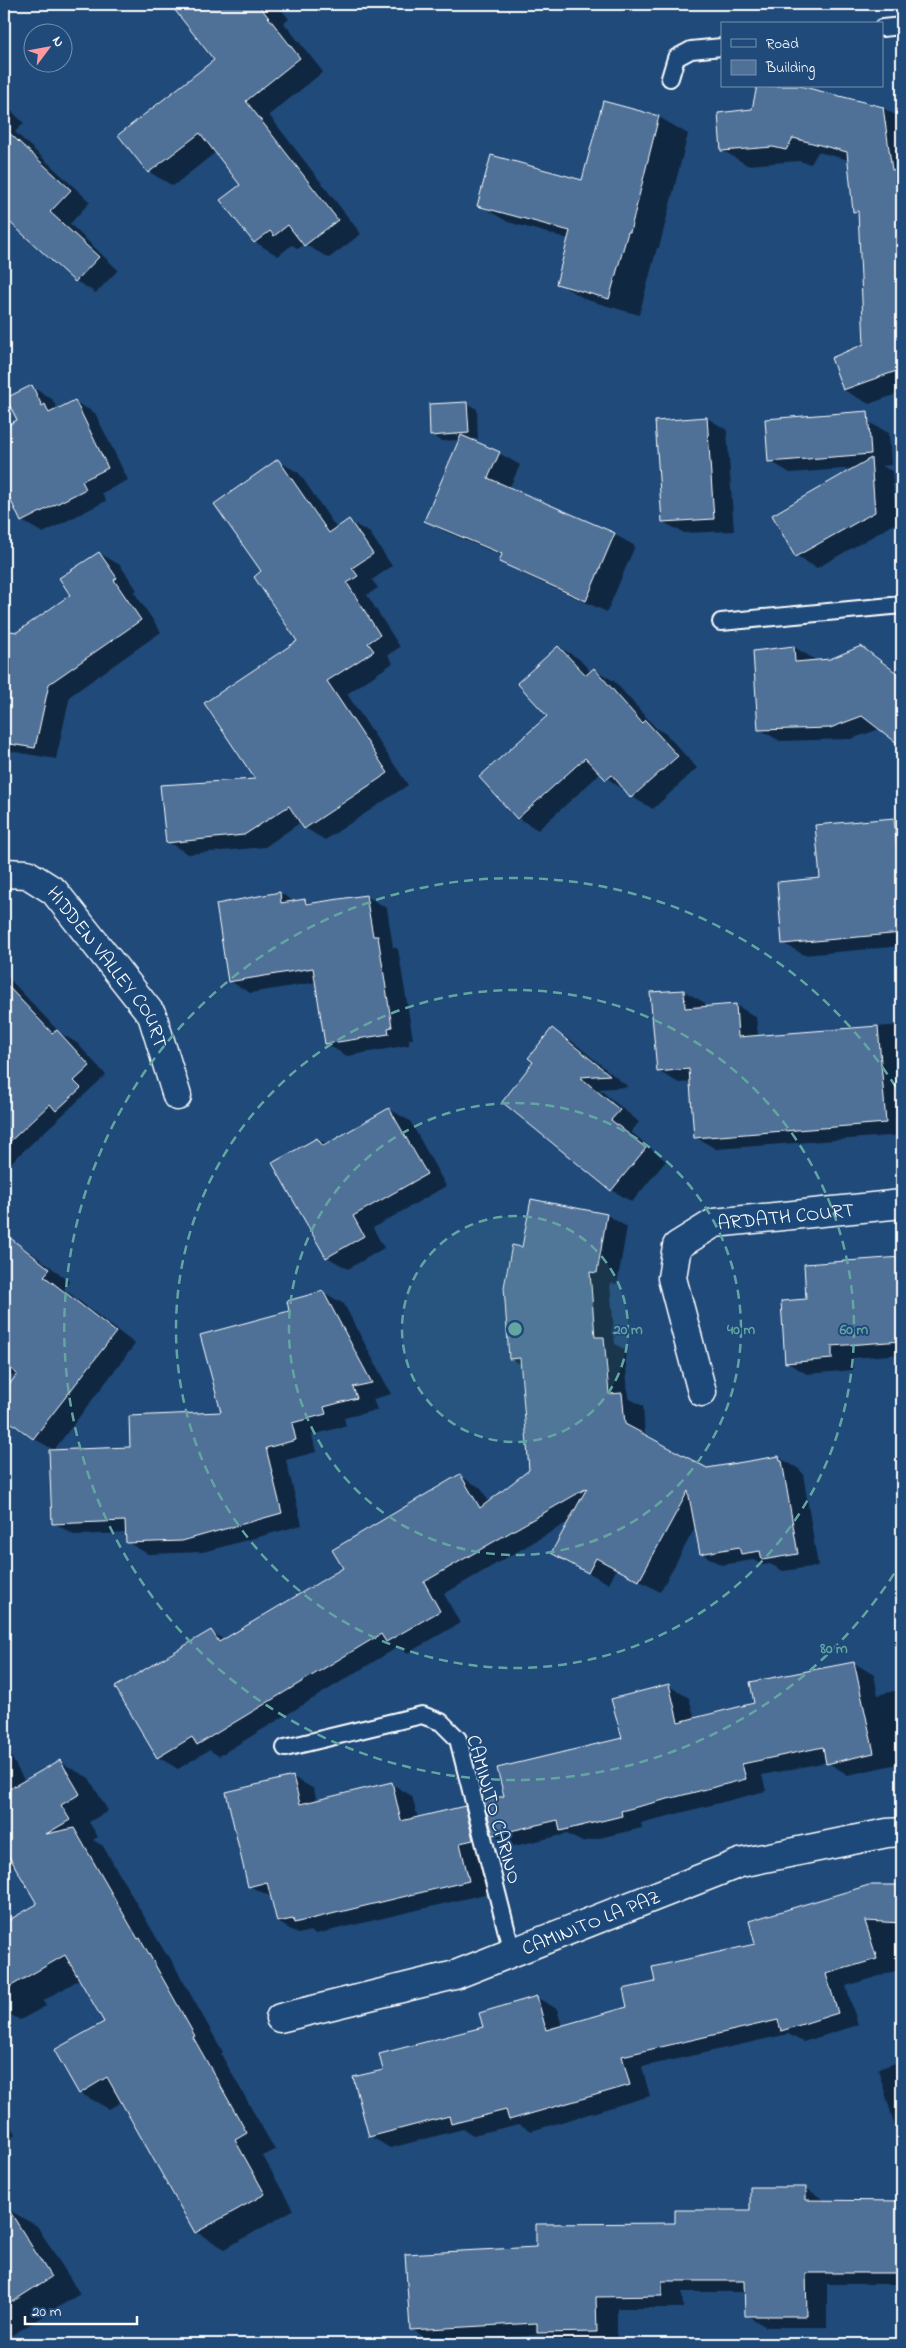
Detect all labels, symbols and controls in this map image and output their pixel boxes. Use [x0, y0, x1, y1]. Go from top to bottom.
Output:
north arrow [22, 22, 72, 72]
legend [721, 22, 884, 88]
text: N [46, 32, 69, 51]
text: Road [766, 33, 799, 55]
text: Building [765, 57, 815, 80]
street label: HIDDEN VALLEY COURT [39, 881, 173, 1052]
street label: ARDATH COURT [716, 1197, 856, 1240]
text: 20 m [612, 1319, 643, 1341]
text: 40 m [726, 1319, 755, 1341]
text: 60 m [839, 1319, 869, 1341]
centre of rings [506, 1320, 524, 1338]
text: 80 m [819, 1638, 848, 1660]
street label: CAMINITO CARINO [457, 1732, 528, 1888]
street label: CAMINITO LA PAZ [518, 1884, 665, 1964]
scale bar [25, 2293, 138, 2325]
text: 20 m [32, 2301, 62, 2323]

